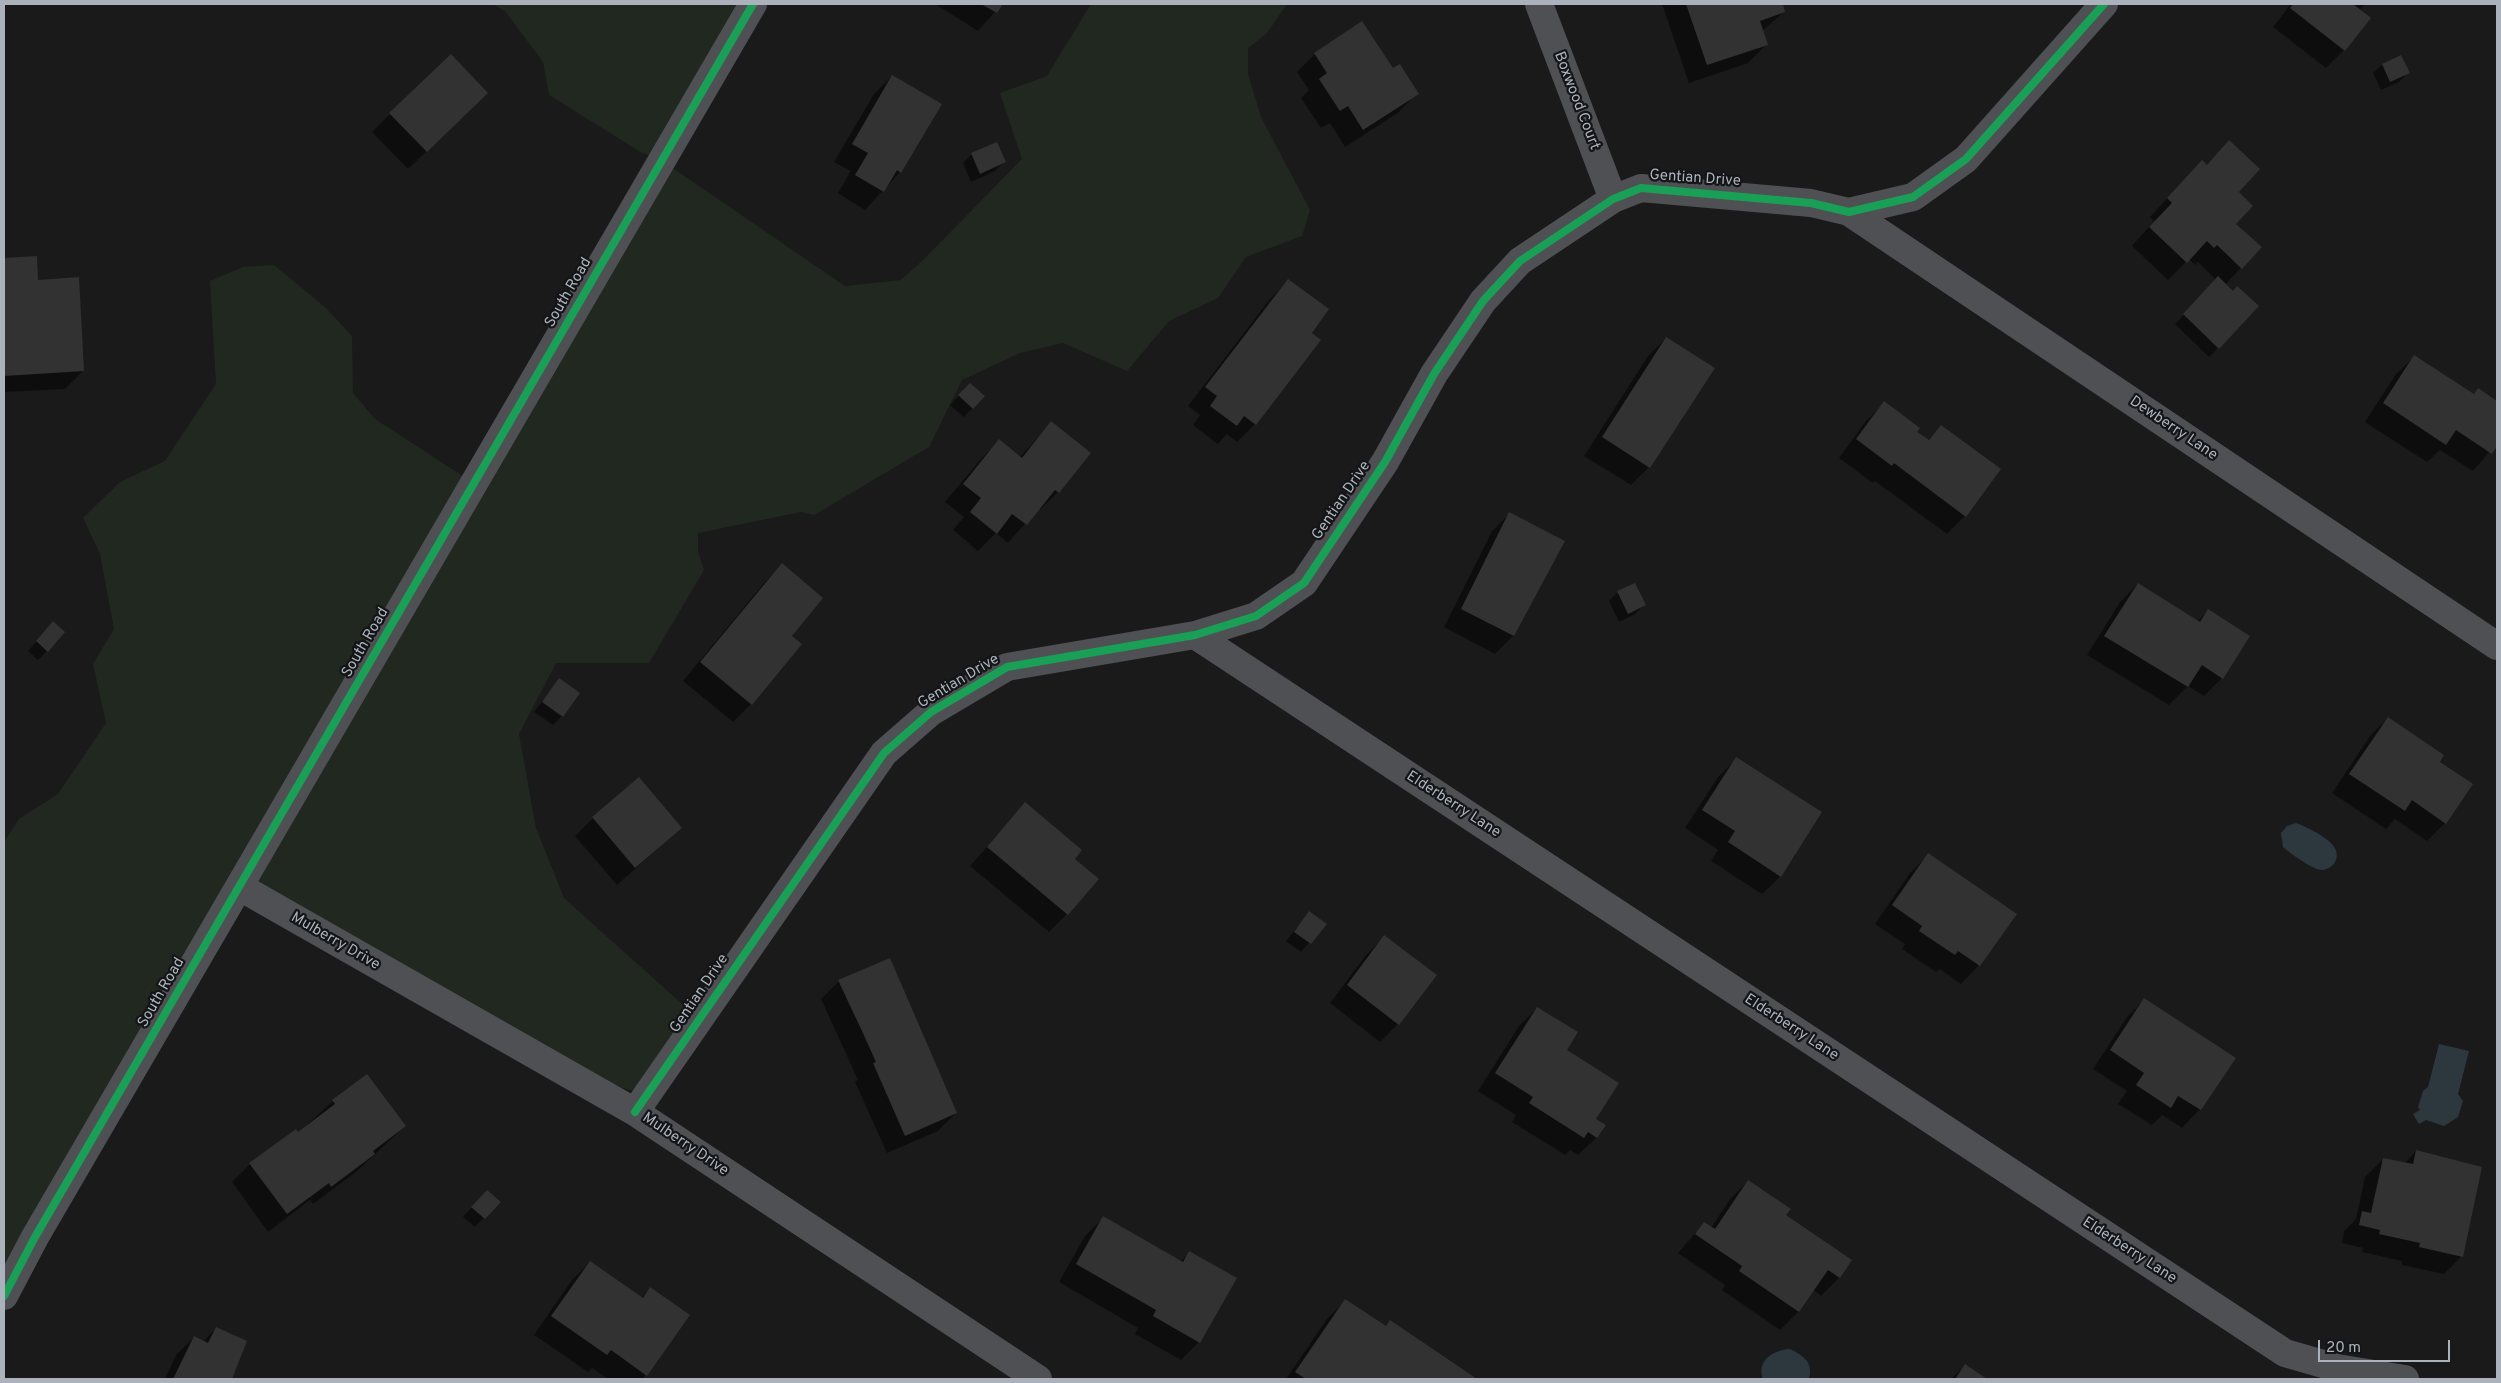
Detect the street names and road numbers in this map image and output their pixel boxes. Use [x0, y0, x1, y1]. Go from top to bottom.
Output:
street label: Boxwood Court [1549, 49, 1603, 153]
street label: Gentian Drive [1649, 167, 1741, 191]
street label: South Road [542, 255, 596, 331]
street label: Dewberry Lane [2126, 393, 2220, 465]
street label: Gentian Drive [1309, 458, 1375, 544]
street label: South Road [339, 605, 393, 681]
street label: Gentian Drive [915, 651, 1003, 713]
street label: Elderberry Lane [1403, 768, 1503, 842]
street label: Mulberry Drive [287, 909, 383, 975]
street label: Gentian Drive [667, 951, 733, 1037]
street label: South Road [135, 955, 189, 1031]
street label: Elderberry Lane [1741, 991, 1841, 1065]
street label: Mulberry Drive [638, 1110, 732, 1180]
street label: Elderberry Lane [2079, 1214, 2179, 1288]

